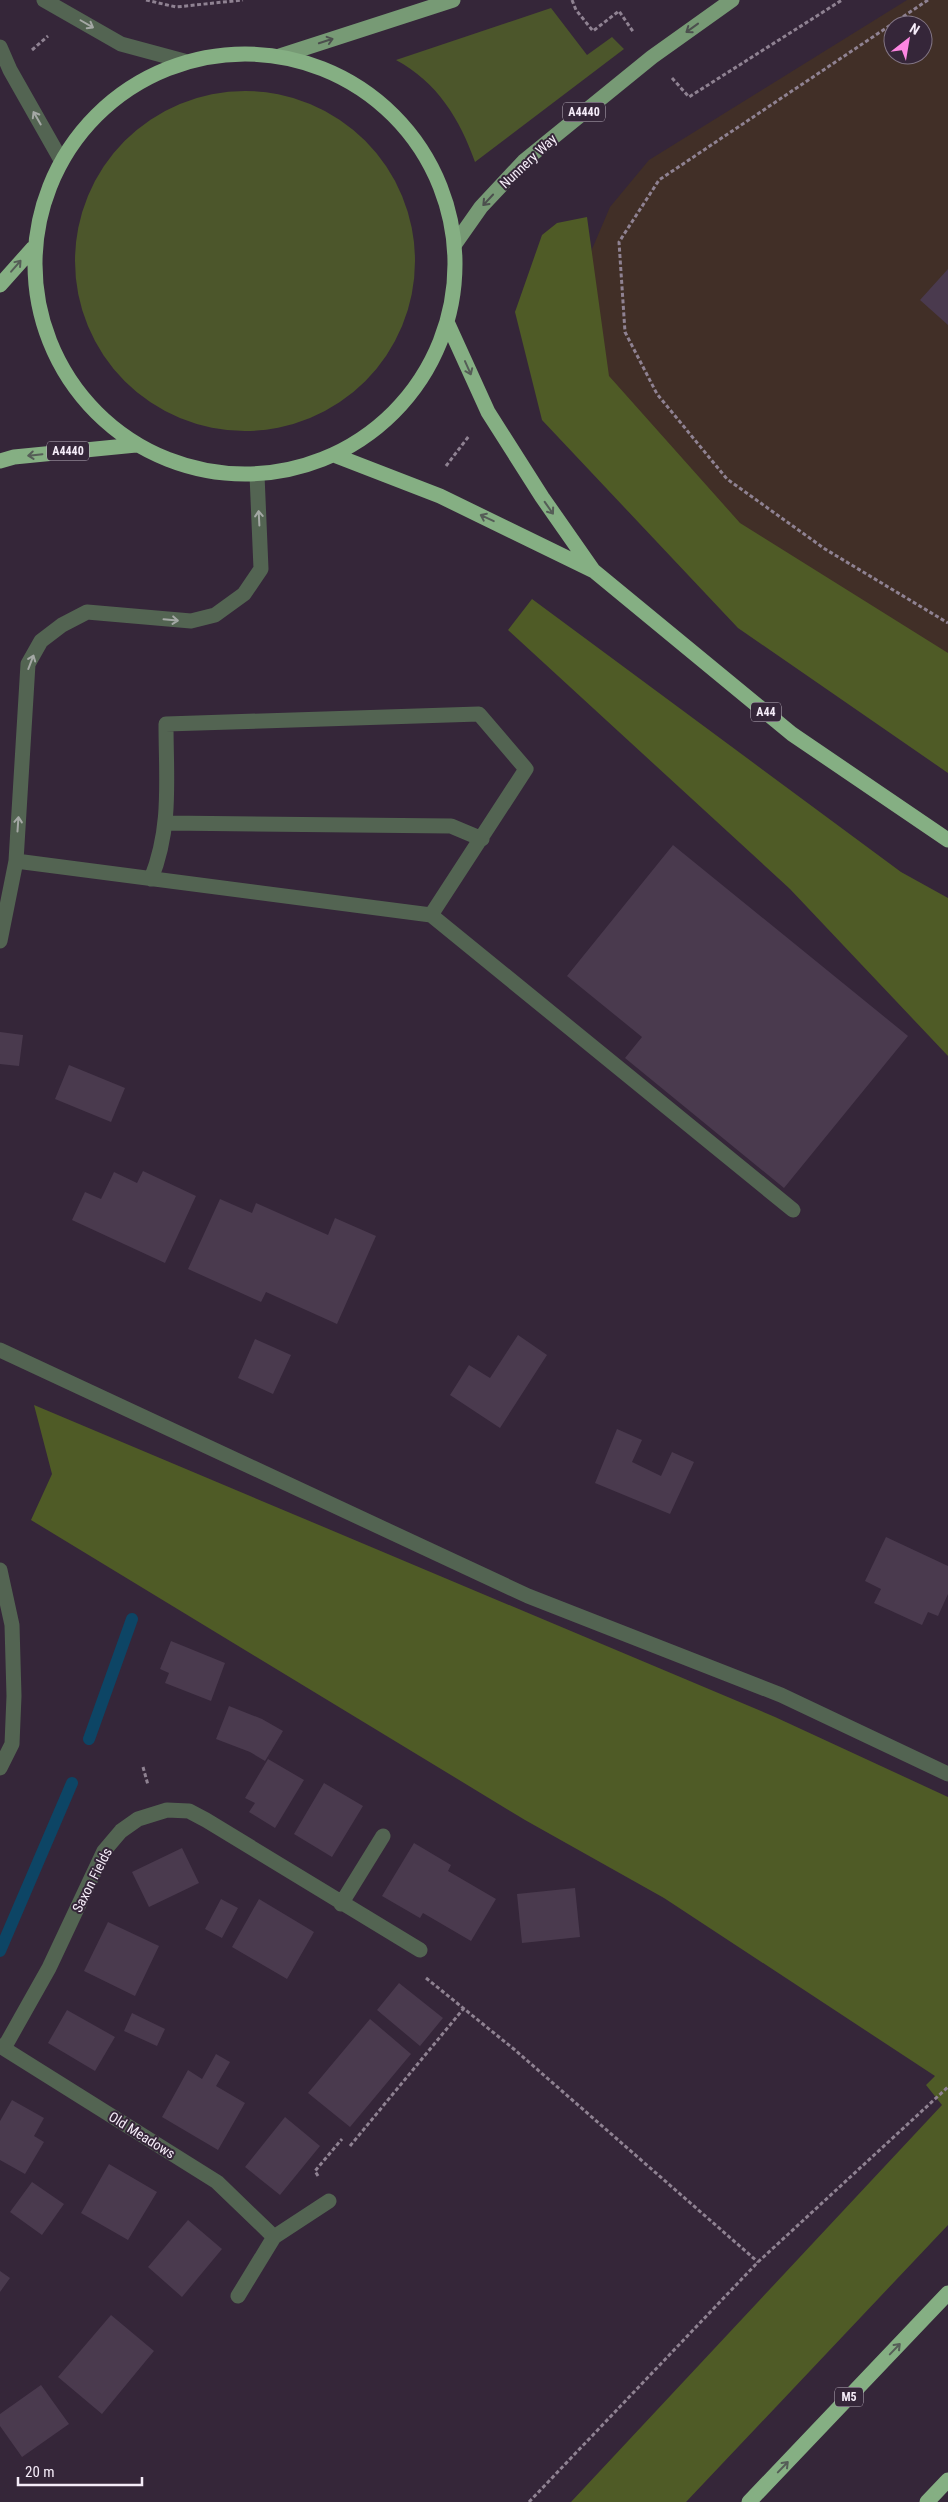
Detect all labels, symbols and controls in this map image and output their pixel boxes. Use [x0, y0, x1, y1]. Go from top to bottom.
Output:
north arrow [883, 15, 933, 65]
one-way arrow [79, 20, 93, 30]
text: N [907, 20, 922, 38]
one-way arrow [685, 23, 699, 33]
one-way arrow [318, 36, 334, 46]
road number: A4440 [563, 102, 605, 121]
one-way arrow [31, 111, 41, 126]
street label: Nunnery Way [496, 131, 560, 191]
one-way arrow [482, 194, 494, 206]
one-way arrow [11, 260, 22, 273]
one-way arrow [464, 360, 474, 375]
road number: A4440 [47, 442, 89, 461]
one-way arrow [28, 450, 44, 460]
one-way arrow [544, 501, 555, 514]
one-way arrow [254, 510, 264, 526]
one-way arrow [480, 513, 495, 523]
one-way arrow [163, 615, 179, 624]
one-way arrow [27, 655, 36, 670]
road number: A44 [751, 702, 781, 722]
one-way arrow [14, 816, 23, 832]
street label: Saxon Fields [69, 1845, 115, 1915]
street label: Old Meadows [106, 2108, 178, 2162]
one-way arrow [889, 2343, 901, 2355]
road number: M5 [835, 2388, 863, 2406]
scale bar [18, 2454, 141, 2486]
one-way arrow [777, 2460, 789, 2473]
text: 20 m [25, 2463, 55, 2481]

